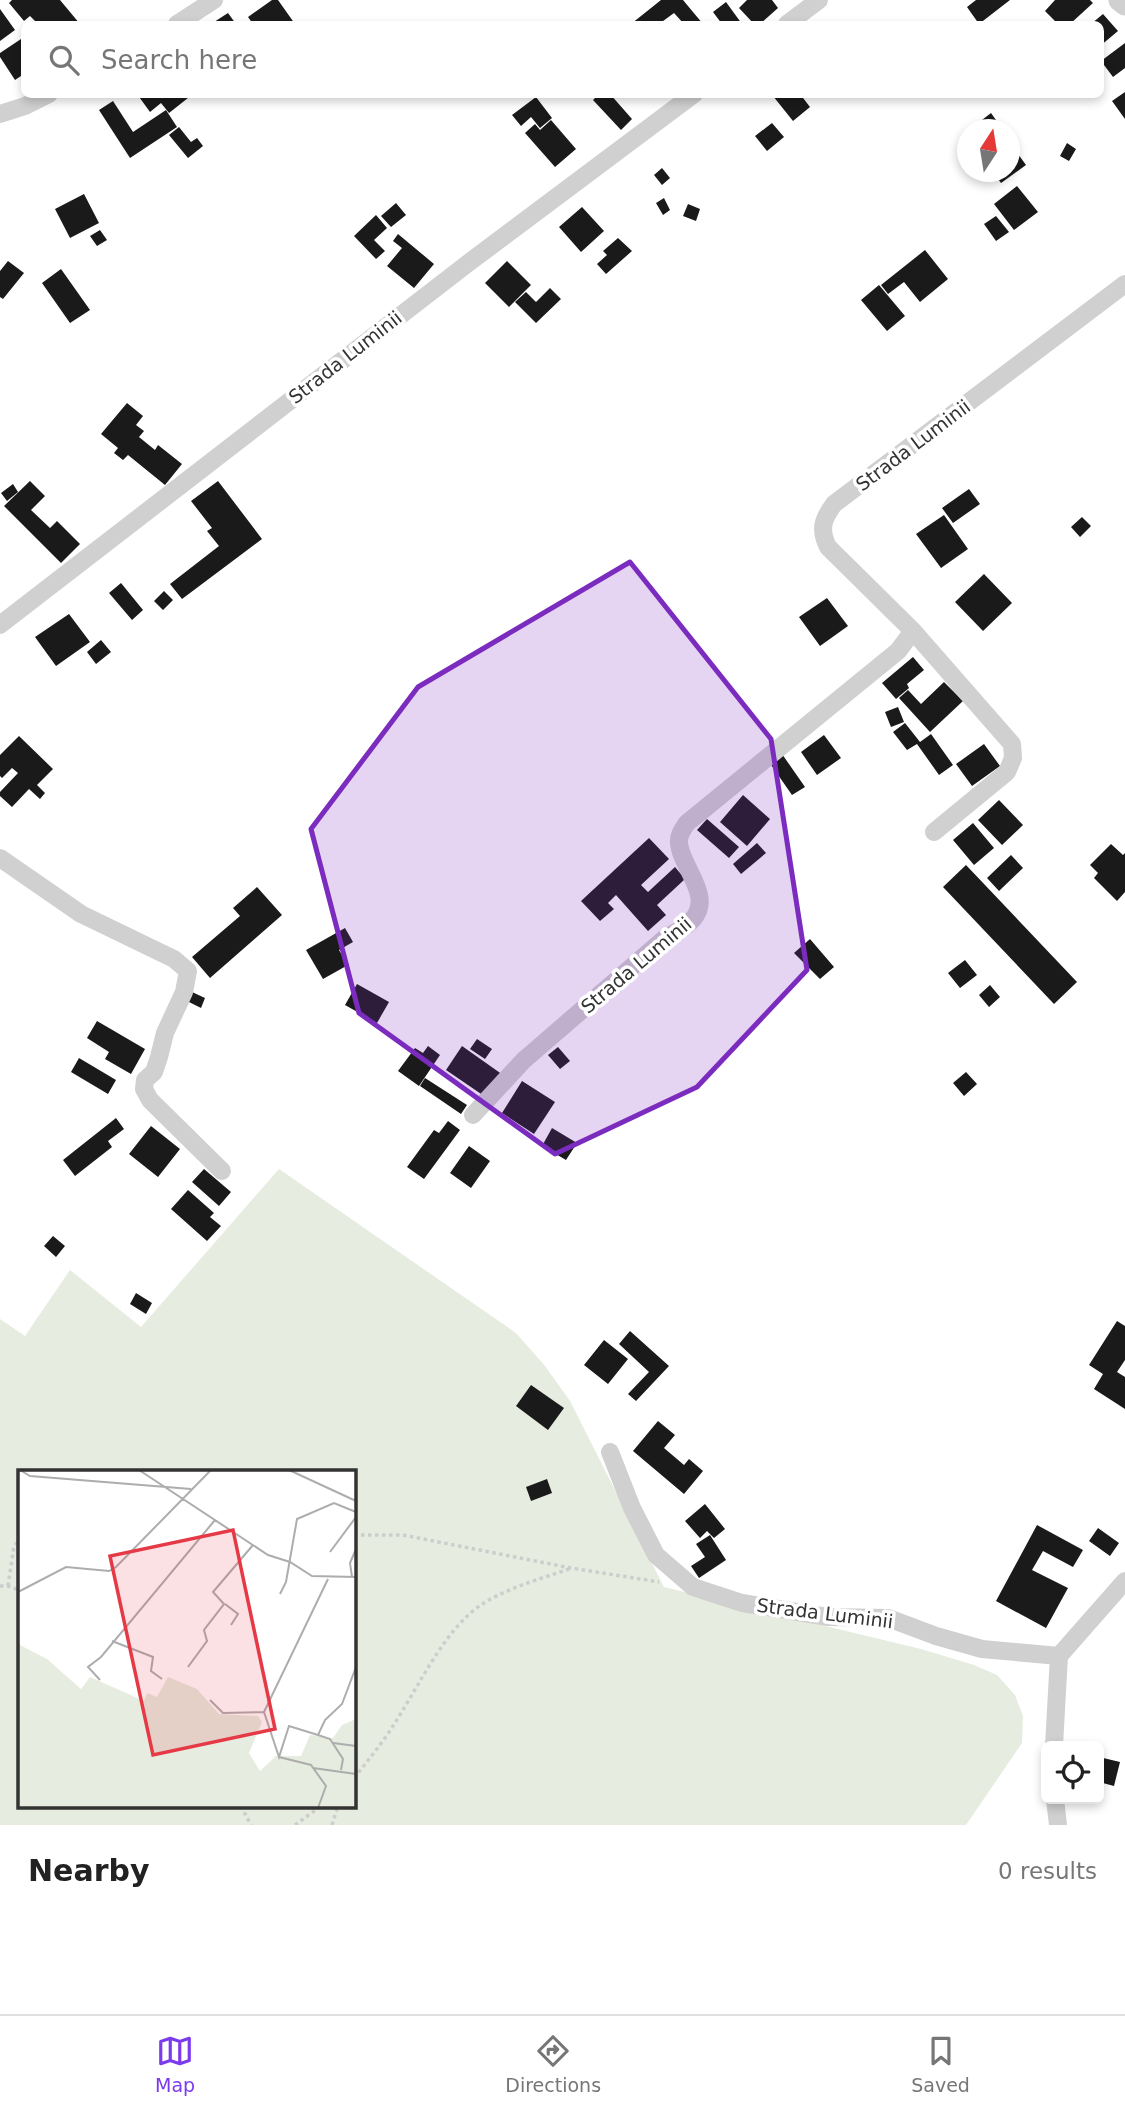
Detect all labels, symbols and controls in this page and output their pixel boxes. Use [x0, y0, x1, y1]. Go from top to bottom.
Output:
search box [21, 21, 1104, 98]
icon: search [45, 41, 83, 79]
text: Search here [101, 45, 257, 75]
north arrow [957, 119, 1020, 182]
street label: Strada Luminii [284, 306, 406, 408]
street label: Strada Luminii [852, 395, 974, 495]
street label: Strada Luminii [576, 912, 696, 1018]
inset map [18, 1470, 355, 1808]
street label: Strada Luminii [755, 1594, 895, 1632]
map controls [1041, 1741, 1104, 1804]
button: locate [1041, 1741, 1104, 1804]
text: Nearby [28, 1853, 150, 1888]
text: 0 results [998, 1858, 1097, 1884]
tab: Map [155, 2032, 195, 2096]
tab: Directions [505, 2032, 601, 2096]
tab: Saved [911, 2032, 970, 2096]

